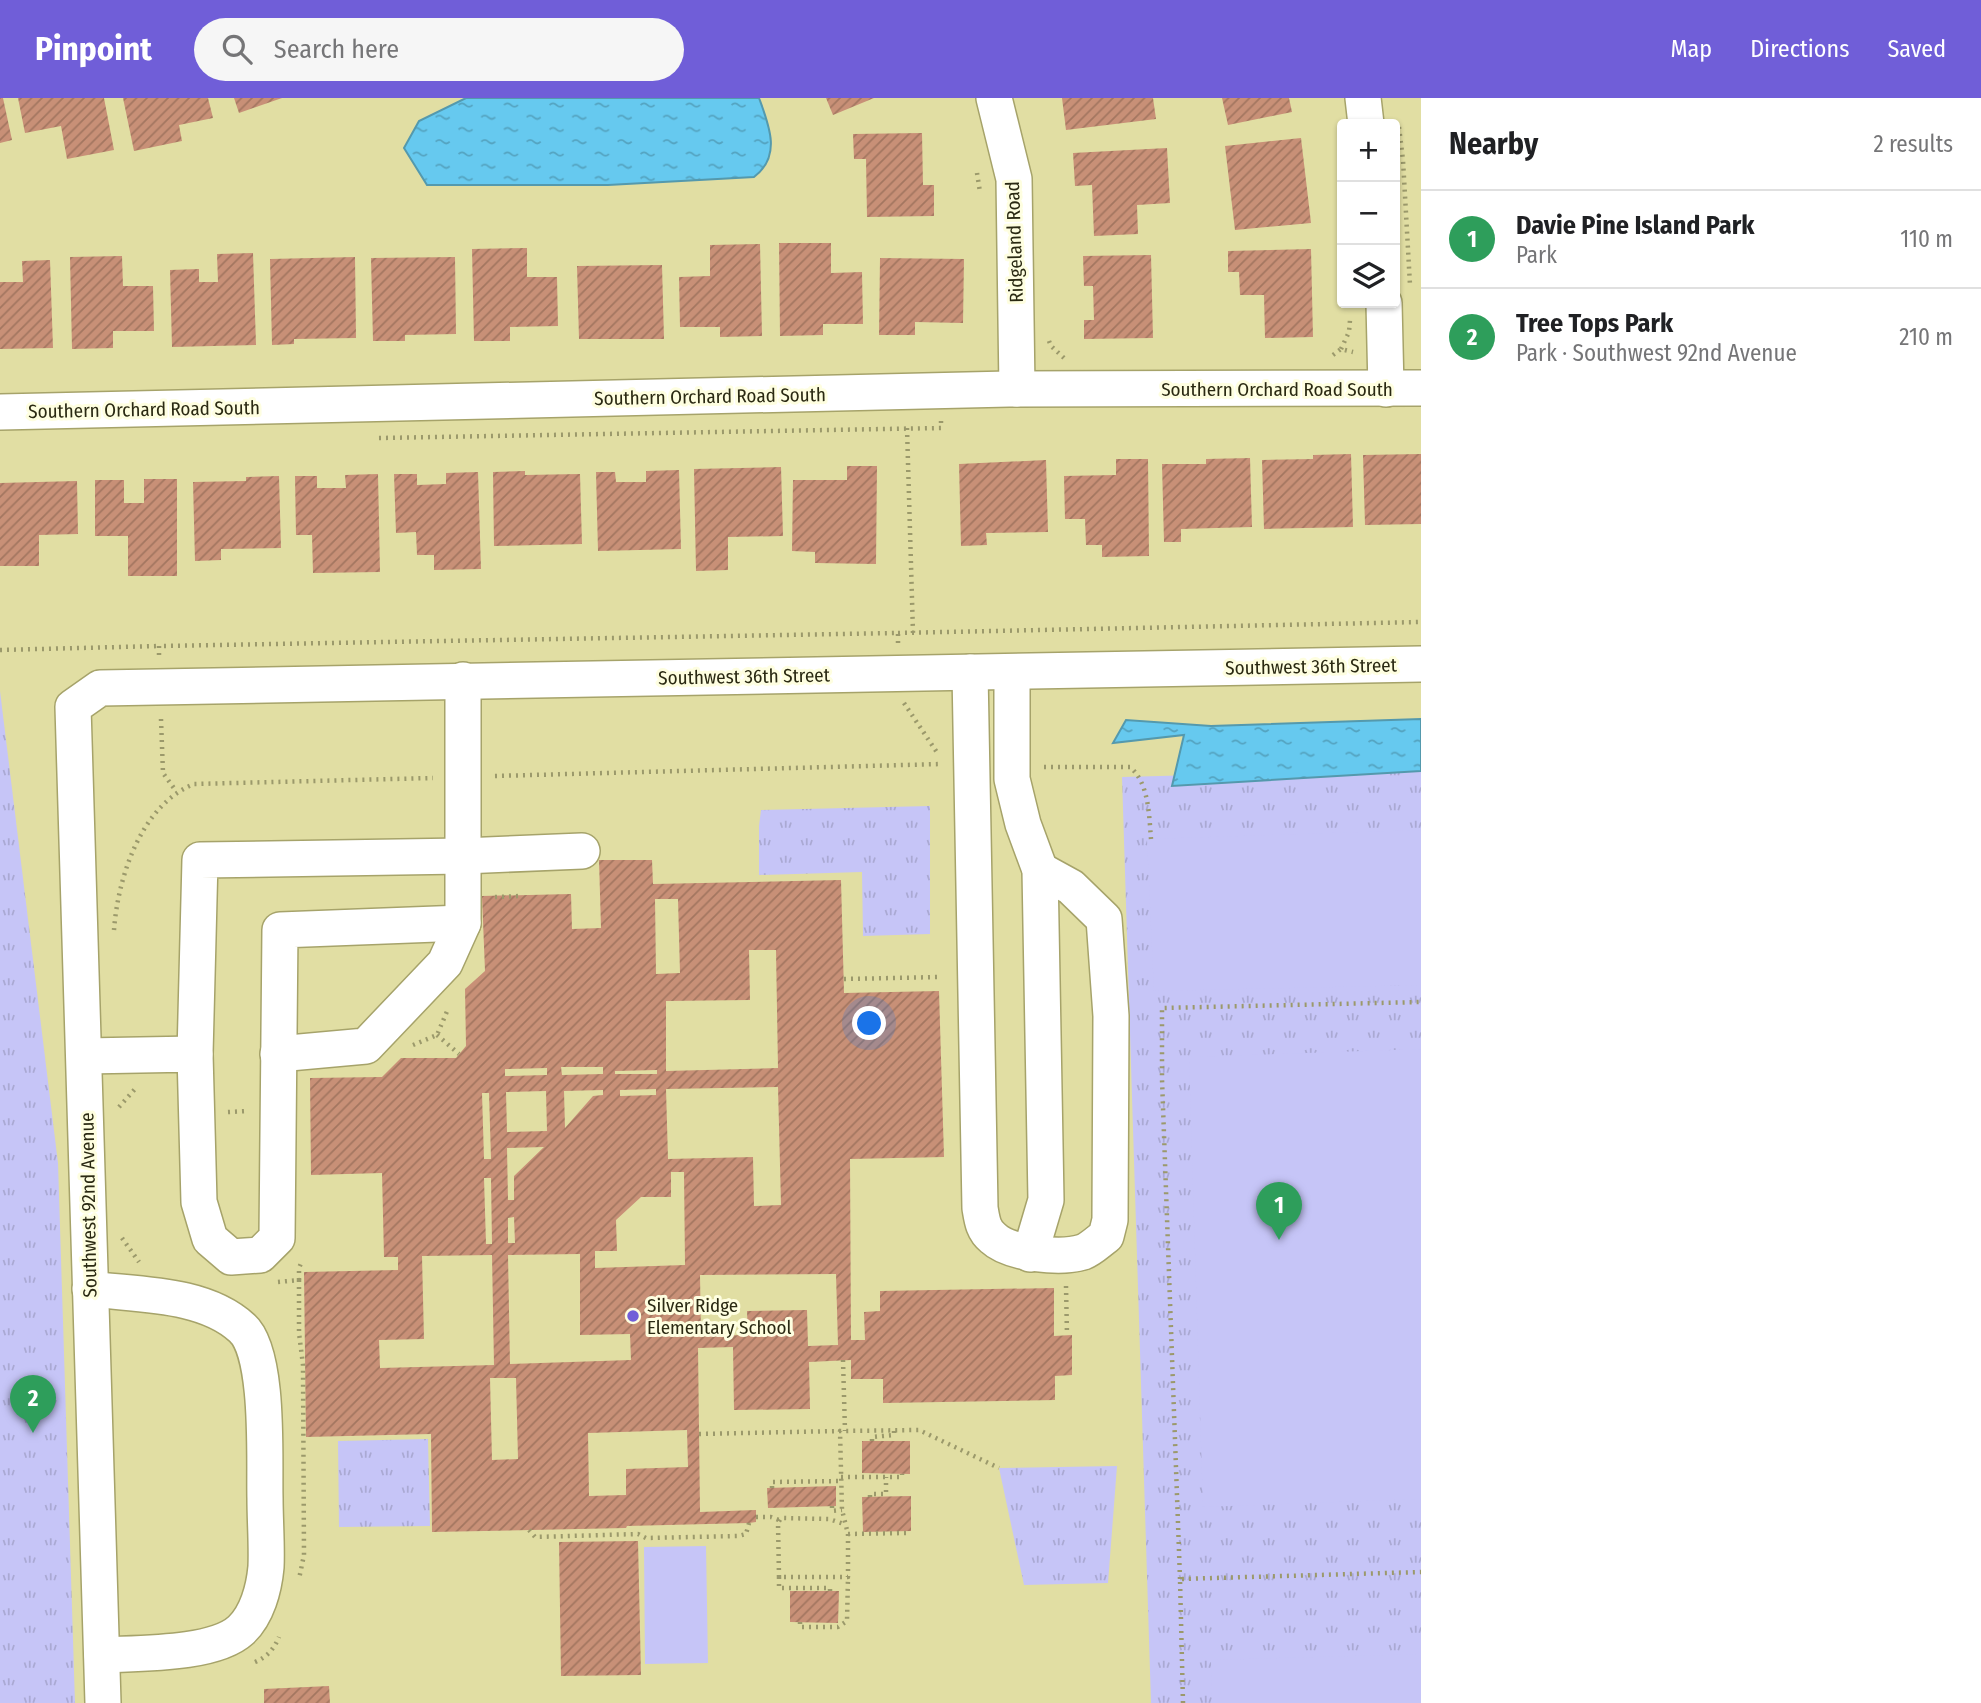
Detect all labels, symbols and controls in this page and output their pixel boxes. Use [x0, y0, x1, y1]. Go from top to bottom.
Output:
search box [194, 18, 684, 81]
text: Pinpoint [35, 29, 152, 69]
icon: search [218, 30, 256, 68]
text: Search here [274, 34, 399, 65]
text: Map [1671, 35, 1712, 63]
text: Directions [1750, 35, 1849, 63]
text: Saved [1887, 35, 1946, 63]
map controls [1337, 119, 1400, 308]
button: + [1337, 119, 1400, 182]
text: Nearby [1449, 126, 1538, 162]
text: 2 results [1873, 130, 1953, 158]
street label: Ridgeland Road [1001, 181, 1028, 303]
button: − [1337, 182, 1400, 245]
text: Davie Pine Island Park [1516, 210, 1754, 241]
text: 1 [1467, 225, 1477, 253]
text: 110 m [1900, 225, 1953, 253]
text: Park [1516, 241, 1557, 269]
button: layers [1337, 245, 1400, 308]
text: Tree Tops Park [1516, 308, 1673, 339]
text: 2 [1467, 323, 1477, 351]
text: 210 m [1899, 323, 1953, 351]
text: Park · Southwest 92nd Avenue [1516, 339, 1797, 367]
street label: Southern Orchard Road South [1161, 378, 1393, 401]
street label: Southern Orchard Road South [594, 383, 826, 410]
street label: Southern Orchard Road South [28, 396, 260, 423]
street label: Southwest 36th Street [1225, 653, 1398, 679]
street label: Southwest 36th Street [658, 663, 831, 689]
your location [852, 1006, 886, 1040]
street label: Southwest 92nd Avenue [75, 1112, 102, 1298]
pin: 1 [1256, 1182, 1302, 1240]
place label: Silver Ridge Elementary School [647, 1294, 792, 1339]
marker: Silver Ridge Elementary School [625, 1308, 641, 1324]
pin: 2 [10, 1375, 56, 1433]

